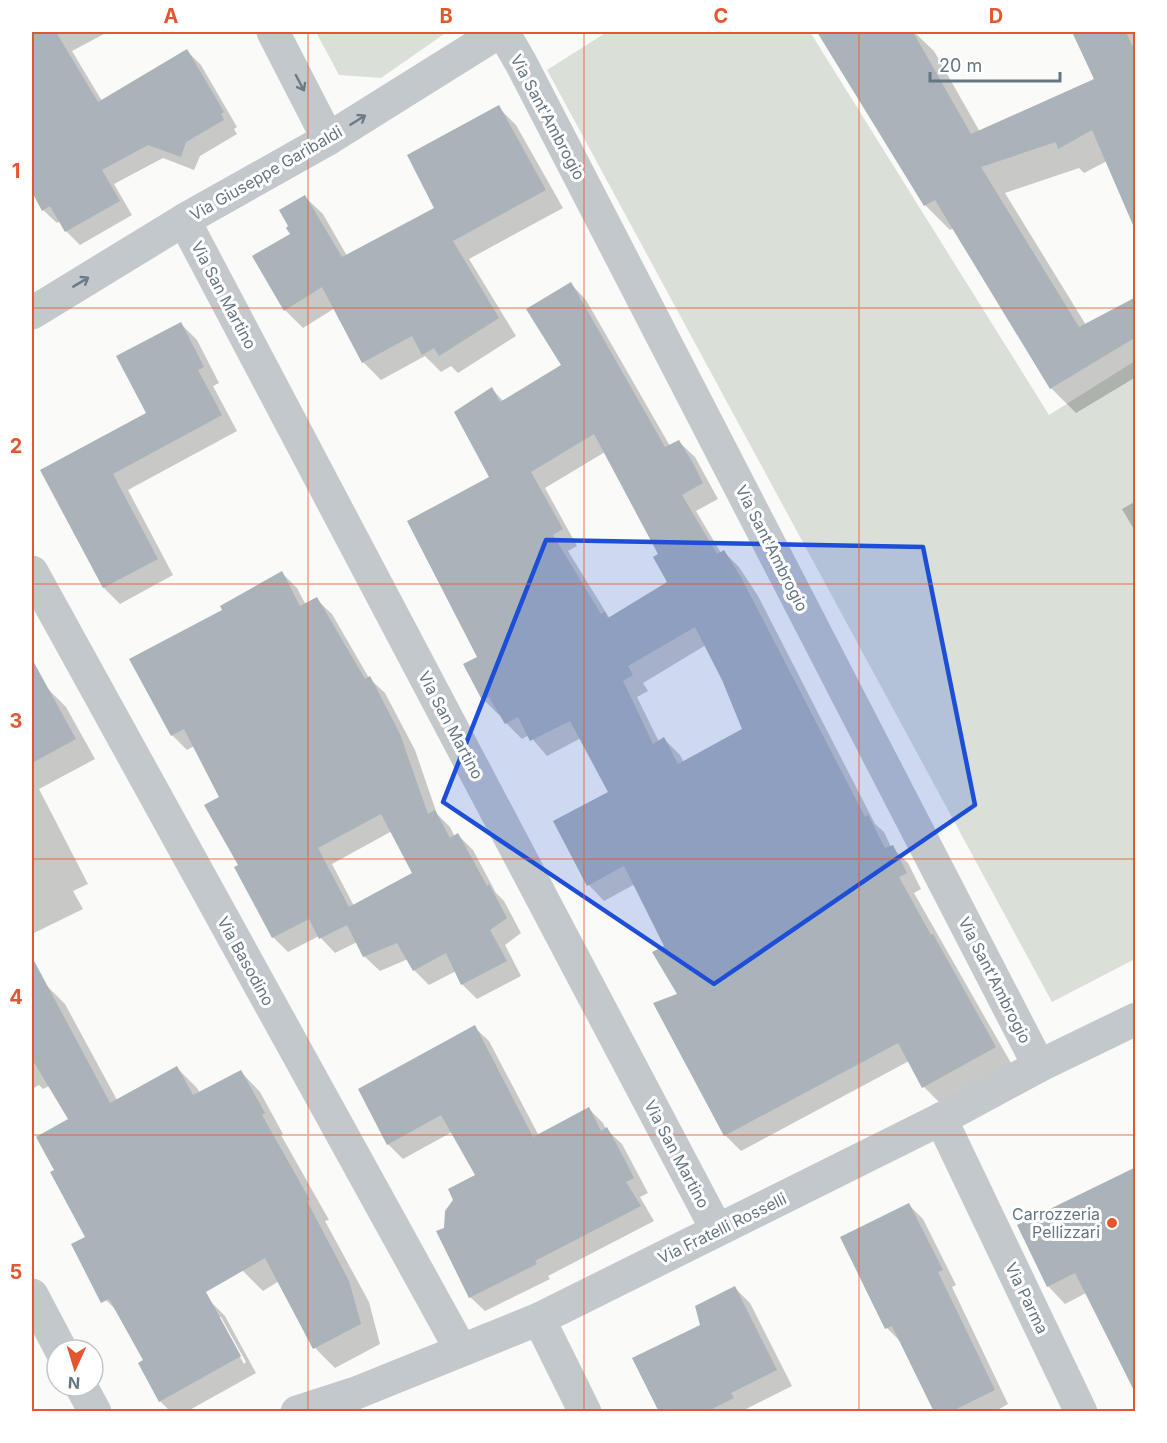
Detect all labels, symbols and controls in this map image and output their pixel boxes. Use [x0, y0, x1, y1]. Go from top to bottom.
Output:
text: A [164, 4, 179, 28]
text: B [439, 4, 453, 28]
text: C [714, 4, 728, 28]
text: D [989, 4, 1003, 28]
scale bar [930, 45, 1060, 83]
street label: Via Sant'Ambrogio [506, 51, 590, 183]
text: 20 m [939, 55, 982, 76]
one-way arrow [295, 74, 306, 92]
one-way arrow [349, 113, 366, 125]
street label: Via Giuseppe Garibaldi [186, 121, 346, 225]
text: 1 [12, 159, 20, 183]
street label: Via San Martino [187, 238, 261, 352]
one-way arrow [73, 276, 90, 289]
text: 2 [10, 434, 22, 458]
street label: Via Sant'Ambrogio [731, 481, 813, 615]
street label: Via San Martino [414, 668, 488, 782]
text: 3 [10, 709, 22, 733]
street label: Via Basodino [213, 913, 279, 1009]
street label: Via Sant'Ambrogio [954, 913, 1036, 1047]
text: 4 [9, 985, 23, 1009]
street label: Via San Martino [640, 1097, 714, 1211]
street label: Via Fratelli Rosselli [655, 1188, 789, 1268]
place label: Carrozzeria Pellizzari [1012, 1204, 1100, 1242]
marker: Carrozzeria Pellizzari [1105, 1216, 1119, 1230]
street label: Via Parma [1001, 1259, 1053, 1337]
text: 5 [10, 1260, 22, 1284]
north arrow [45, 1338, 105, 1398]
text: N [67, 1373, 81, 1393]

